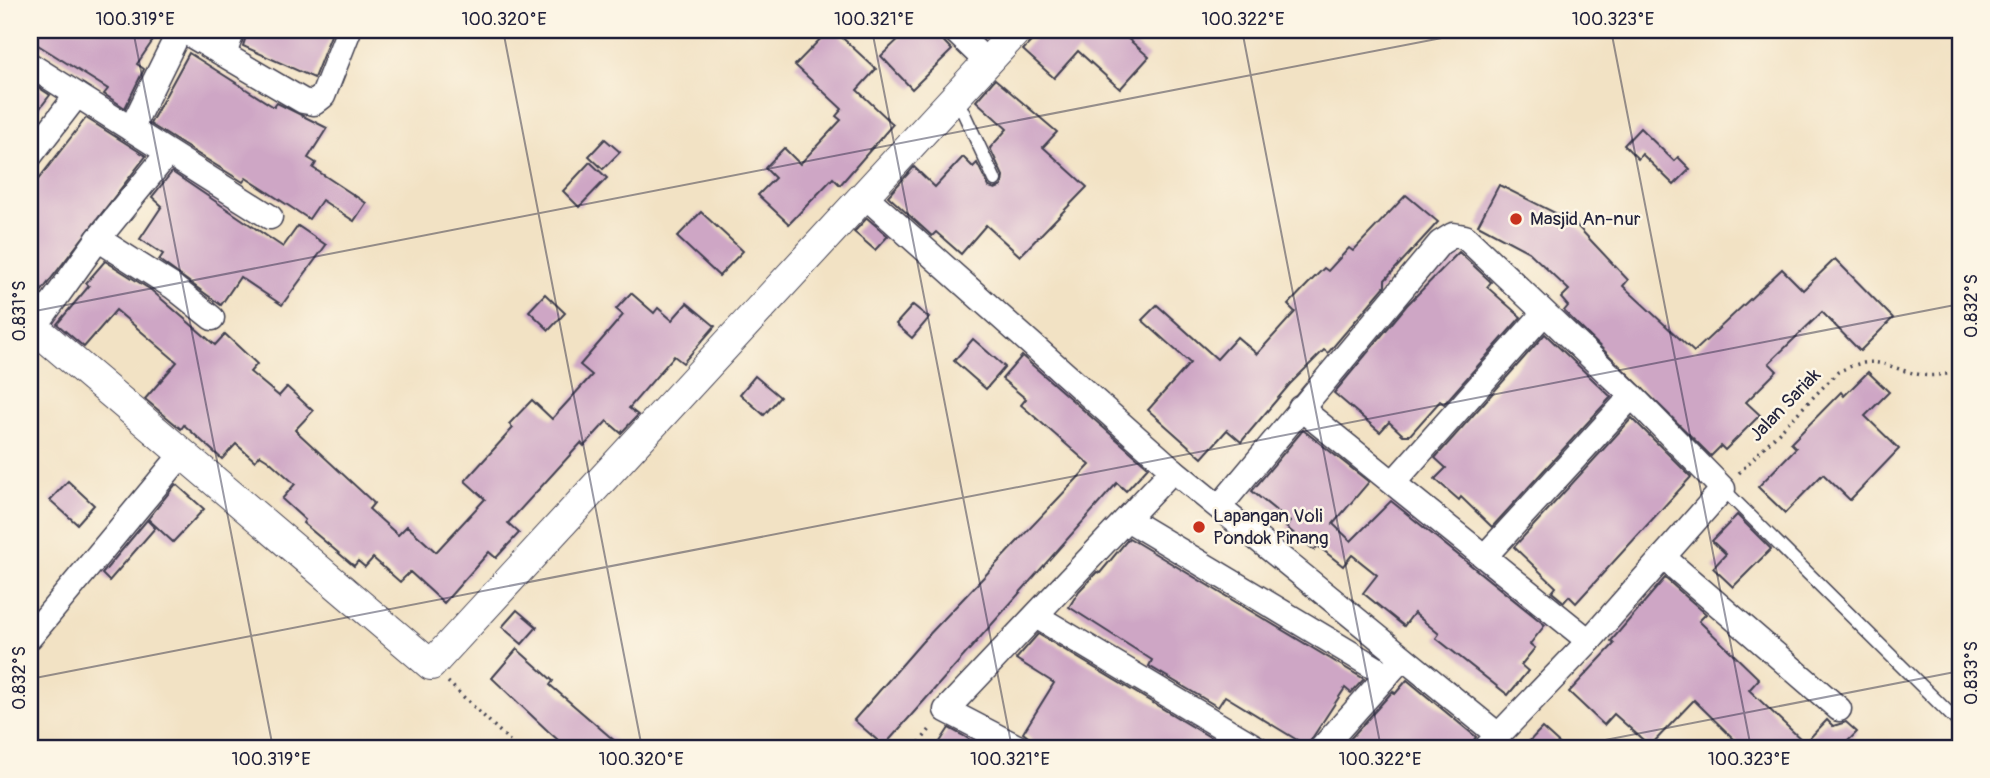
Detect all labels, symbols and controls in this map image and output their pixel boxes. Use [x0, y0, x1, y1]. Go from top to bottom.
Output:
text: 100.319°E [95, 8, 175, 31]
text: 100.320°E [461, 8, 547, 31]
text: 100.321°E [834, 8, 914, 31]
text: 100.322°E [1202, 8, 1284, 31]
text: 100.323°E [1572, 8, 1654, 31]
place label: Masjid An-nur [1530, 207, 1641, 231]
marker: Masjid An-nur [1508, 211, 1524, 227]
text: 0.832°S [1960, 274, 1983, 338]
text: 0.831°S [8, 281, 31, 341]
street label: Jalan Sariak [1744, 363, 1826, 447]
place label: Lapangan Voli Pondok Pinang [1213, 504, 1328, 550]
marker: Lapangan Voli Pondok Pinang [1191, 519, 1207, 535]
text: 0.833°S [1960, 641, 1983, 705]
text: 0.832°S [8, 646, 31, 710]
text: 100.319°E [231, 748, 311, 771]
text: 100.320°E [598, 748, 684, 771]
text: 100.321°E [970, 748, 1050, 771]
text: 100.322°E [1339, 748, 1421, 771]
text: 100.323°E [1708, 748, 1790, 771]

